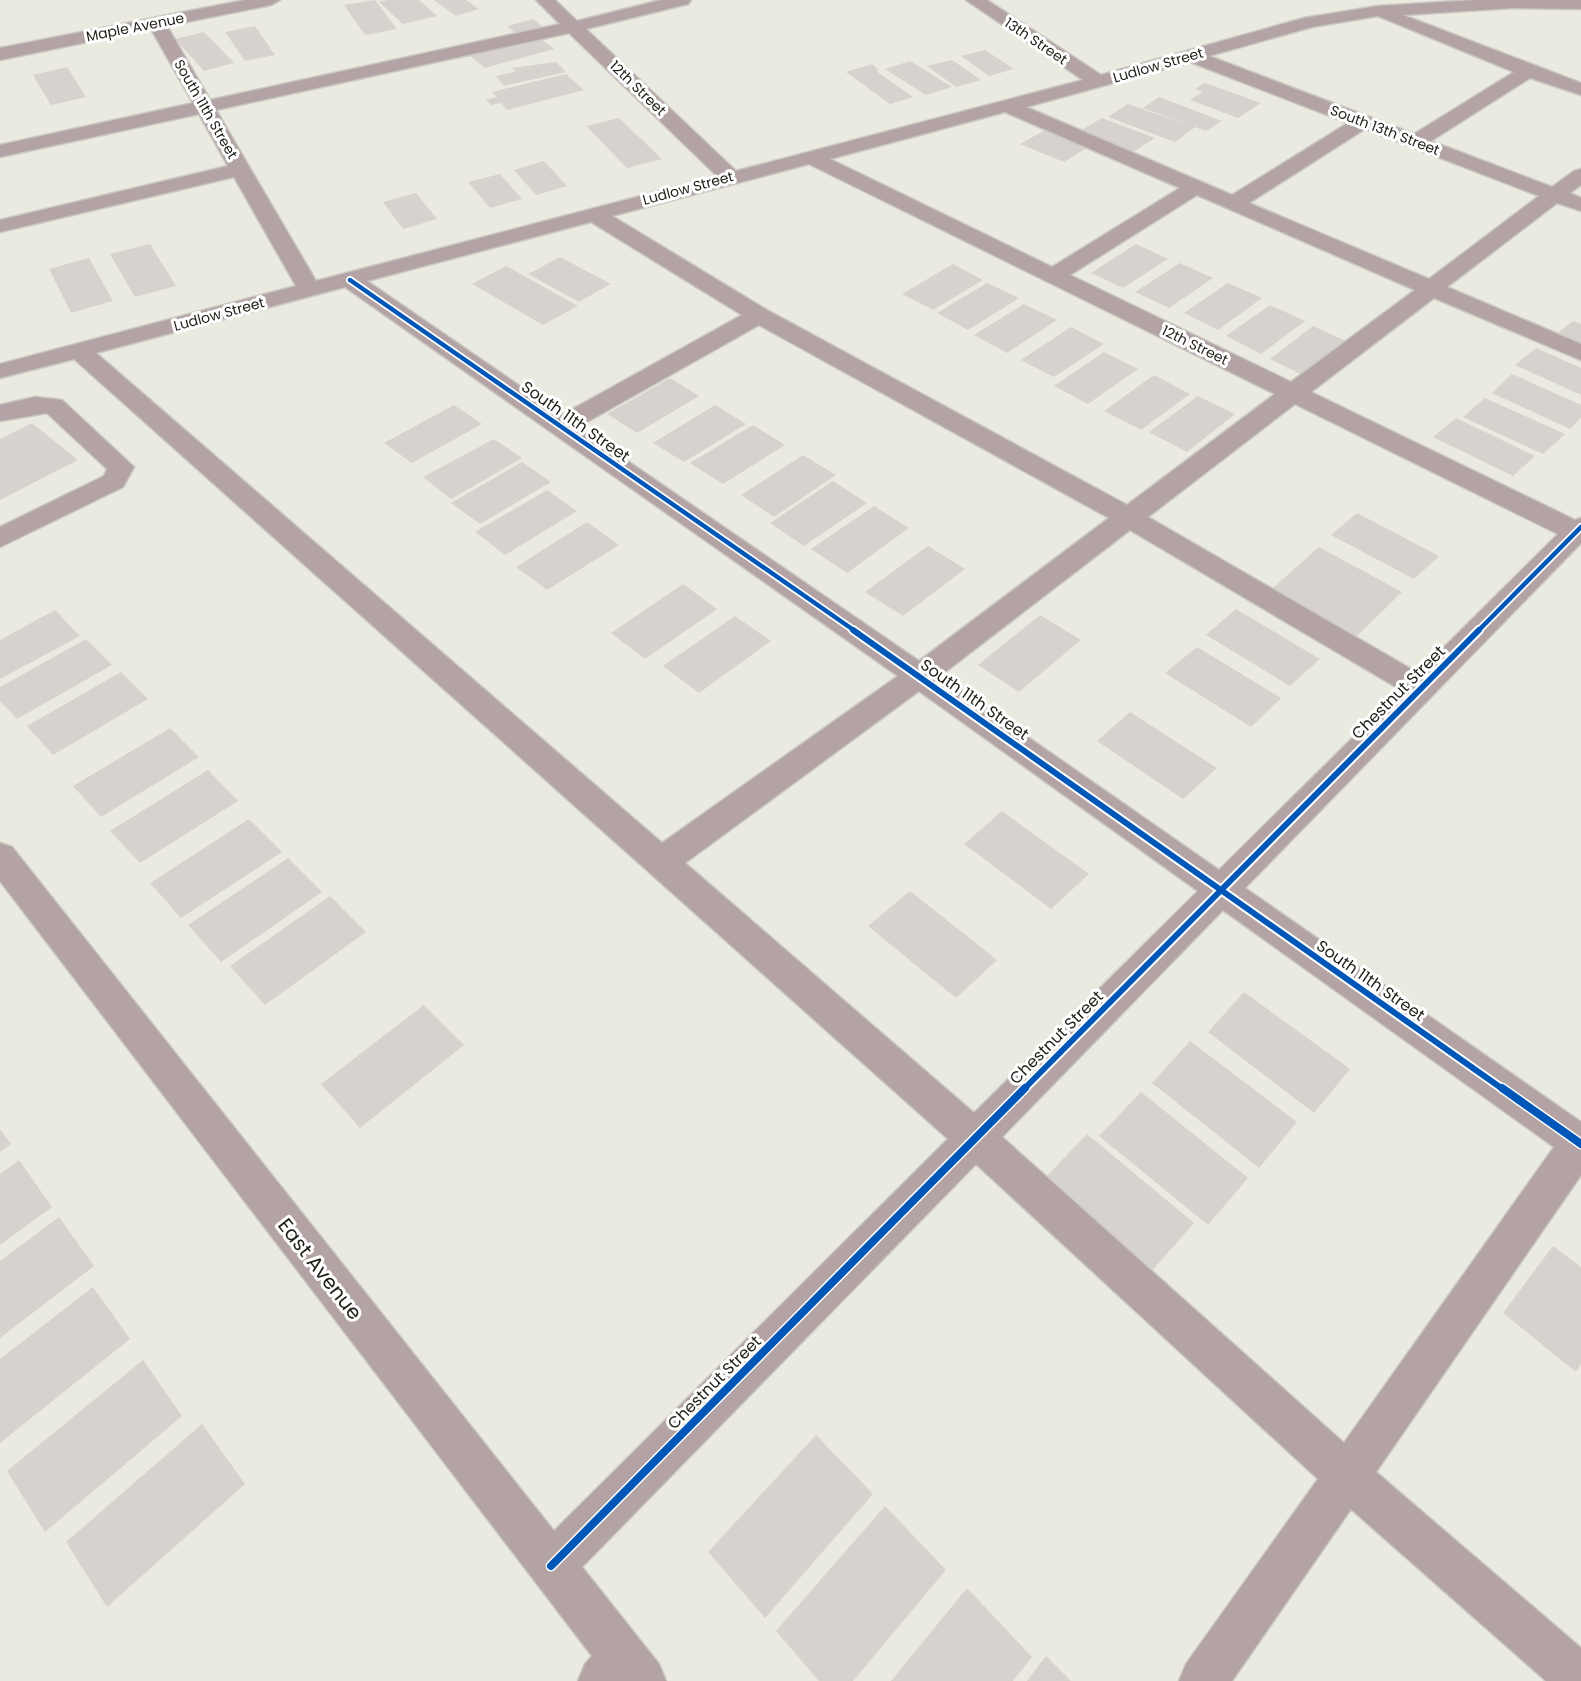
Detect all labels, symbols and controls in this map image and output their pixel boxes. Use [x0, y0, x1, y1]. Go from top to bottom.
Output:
street label: Maple Avenue [84, 8, 186, 46]
street label: 13th Street [1001, 13, 1071, 69]
street label: Ludlow Street [1110, 43, 1206, 87]
street label: South 11th Street [169, 56, 243, 162]
street label: 12th Street [605, 56, 671, 120]
street label: South 13th Street [1328, 100, 1442, 160]
street label: Ludlow Street [640, 166, 736, 210]
street label: Ludlow Street [171, 292, 267, 336]
street label: 12th Street [1159, 320, 1231, 370]
street label: South 11th Street [517, 375, 635, 468]
street label: Chestnut Street [1346, 640, 1450, 744]
street label: South 11th Street [916, 653, 1034, 746]
street label: South 11th Street [1312, 934, 1430, 1027]
street label: Chestnut Street [1004, 985, 1108, 1089]
street label: East Avenue [271, 1212, 369, 1326]
street label: Chestnut Street [662, 1330, 766, 1434]

